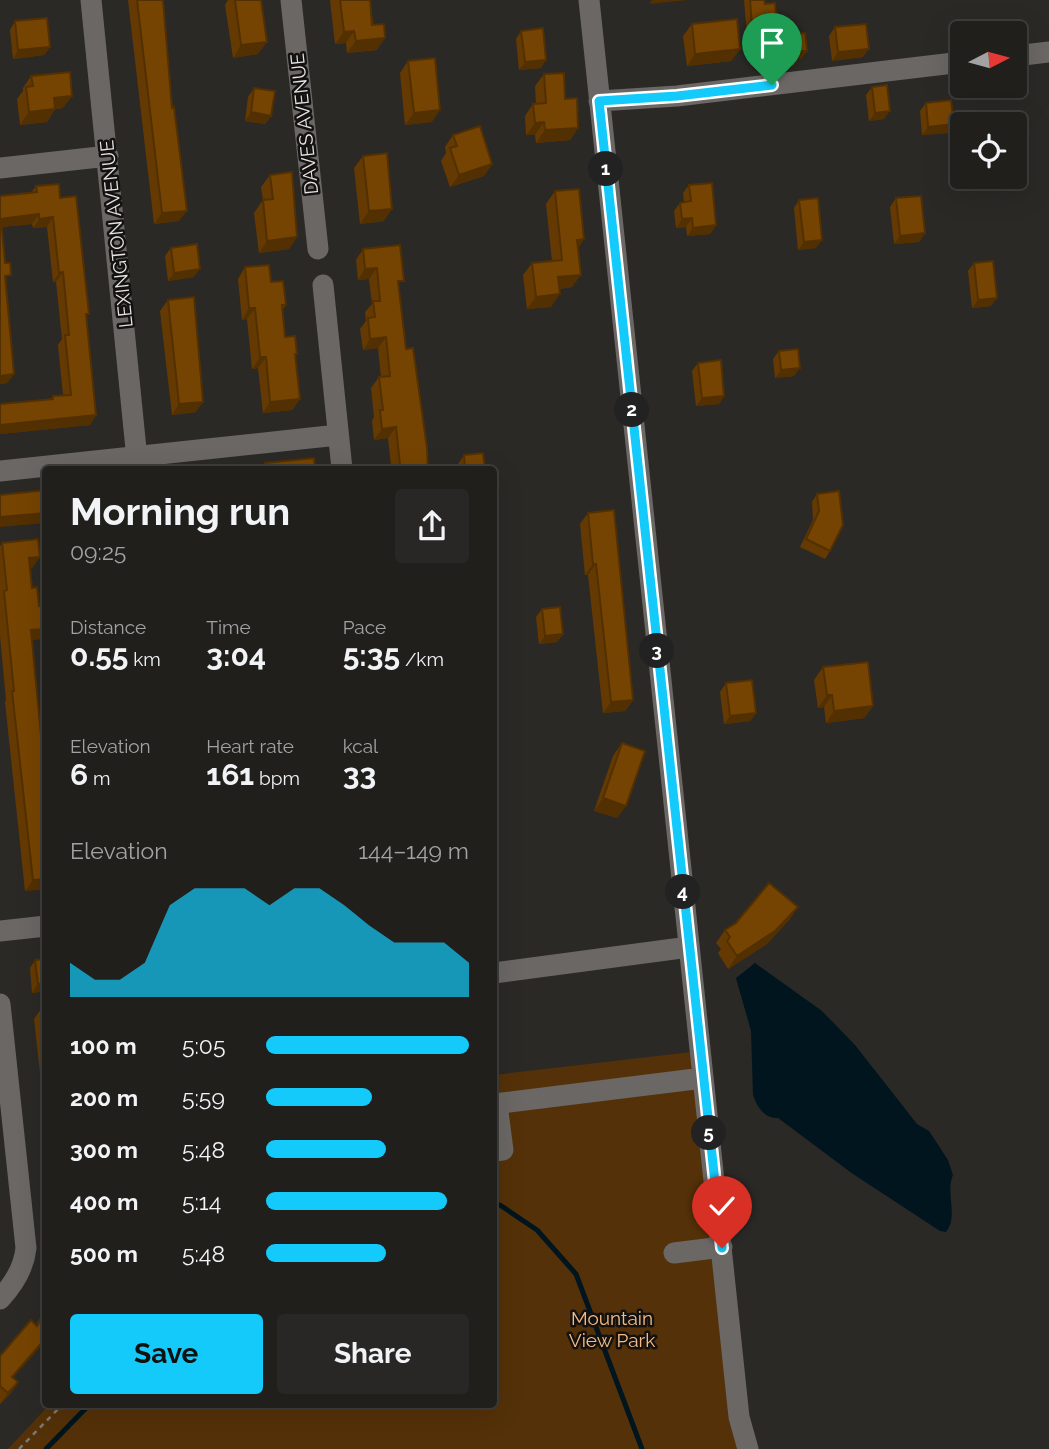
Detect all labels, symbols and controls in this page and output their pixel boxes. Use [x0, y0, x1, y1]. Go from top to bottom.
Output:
pin [742, 13, 802, 85]
north arrow [950, 21, 1027, 98]
map controls [950, 21, 1027, 189]
icon: arrive [753, 24, 791, 62]
street label: DAVES AVENUE [286, 52, 322, 196]
button: locate [950, 112, 1027, 189]
street label: LEXINGTON AVENUE [95, 139, 137, 329]
pin: 1 [588, 152, 624, 186]
text: 1 [601, 157, 610, 179]
pin: 2 [614, 392, 650, 428]
text: 2 [626, 398, 637, 420]
text: Morning run [70, 489, 290, 534]
button: share [395, 489, 469, 563]
text: 09:25 [70, 538, 126, 565]
text: Distance [70, 616, 146, 638]
text: Time [206, 616, 251, 638]
text: Pace [343, 616, 386, 638]
pin: 3 [640, 634, 674, 668]
text: 0.55 [70, 638, 128, 673]
text: 3:04 [206, 638, 266, 673]
text: 5:35 [343, 638, 400, 673]
text: 3 [651, 639, 662, 661]
text: km [128, 648, 161, 670]
text: /km [400, 648, 444, 670]
text: Elevation [70, 735, 151, 757]
text: Heart rate [206, 735, 294, 757]
text: kcal [343, 735, 378, 757]
text: 6 [70, 757, 88, 792]
text: 161 [206, 757, 254, 792]
text: 33 [343, 757, 376, 792]
text: m [88, 767, 111, 789]
text: bpm [254, 767, 300, 789]
text: Elevation [70, 837, 168, 864]
text: 144–149 m [358, 837, 469, 864]
pin: 4 [666, 874, 700, 910]
text: 4 [677, 880, 688, 902]
text: 100 m [70, 1032, 137, 1059]
text: 5:05 [182, 1032, 225, 1059]
text: 200 m [70, 1084, 138, 1111]
text: 5:59 [182, 1084, 225, 1111]
pin: 5 [692, 1116, 726, 1150]
text: 5 [703, 1121, 714, 1143]
text: 300 m [70, 1136, 138, 1163]
text: 5:48 [182, 1136, 225, 1163]
pin [692, 1176, 752, 1248]
icon: check [703, 1187, 741, 1225]
text: 400 m [70, 1188, 138, 1215]
text: 5:14 [182, 1188, 221, 1215]
text: 500 m [70, 1240, 138, 1267]
text: 5:48 [182, 1240, 225, 1267]
park label: Mountain View Park [569, 1307, 655, 1351]
button: Save [70, 1314, 263, 1394]
button: Share [277, 1314, 469, 1394]

